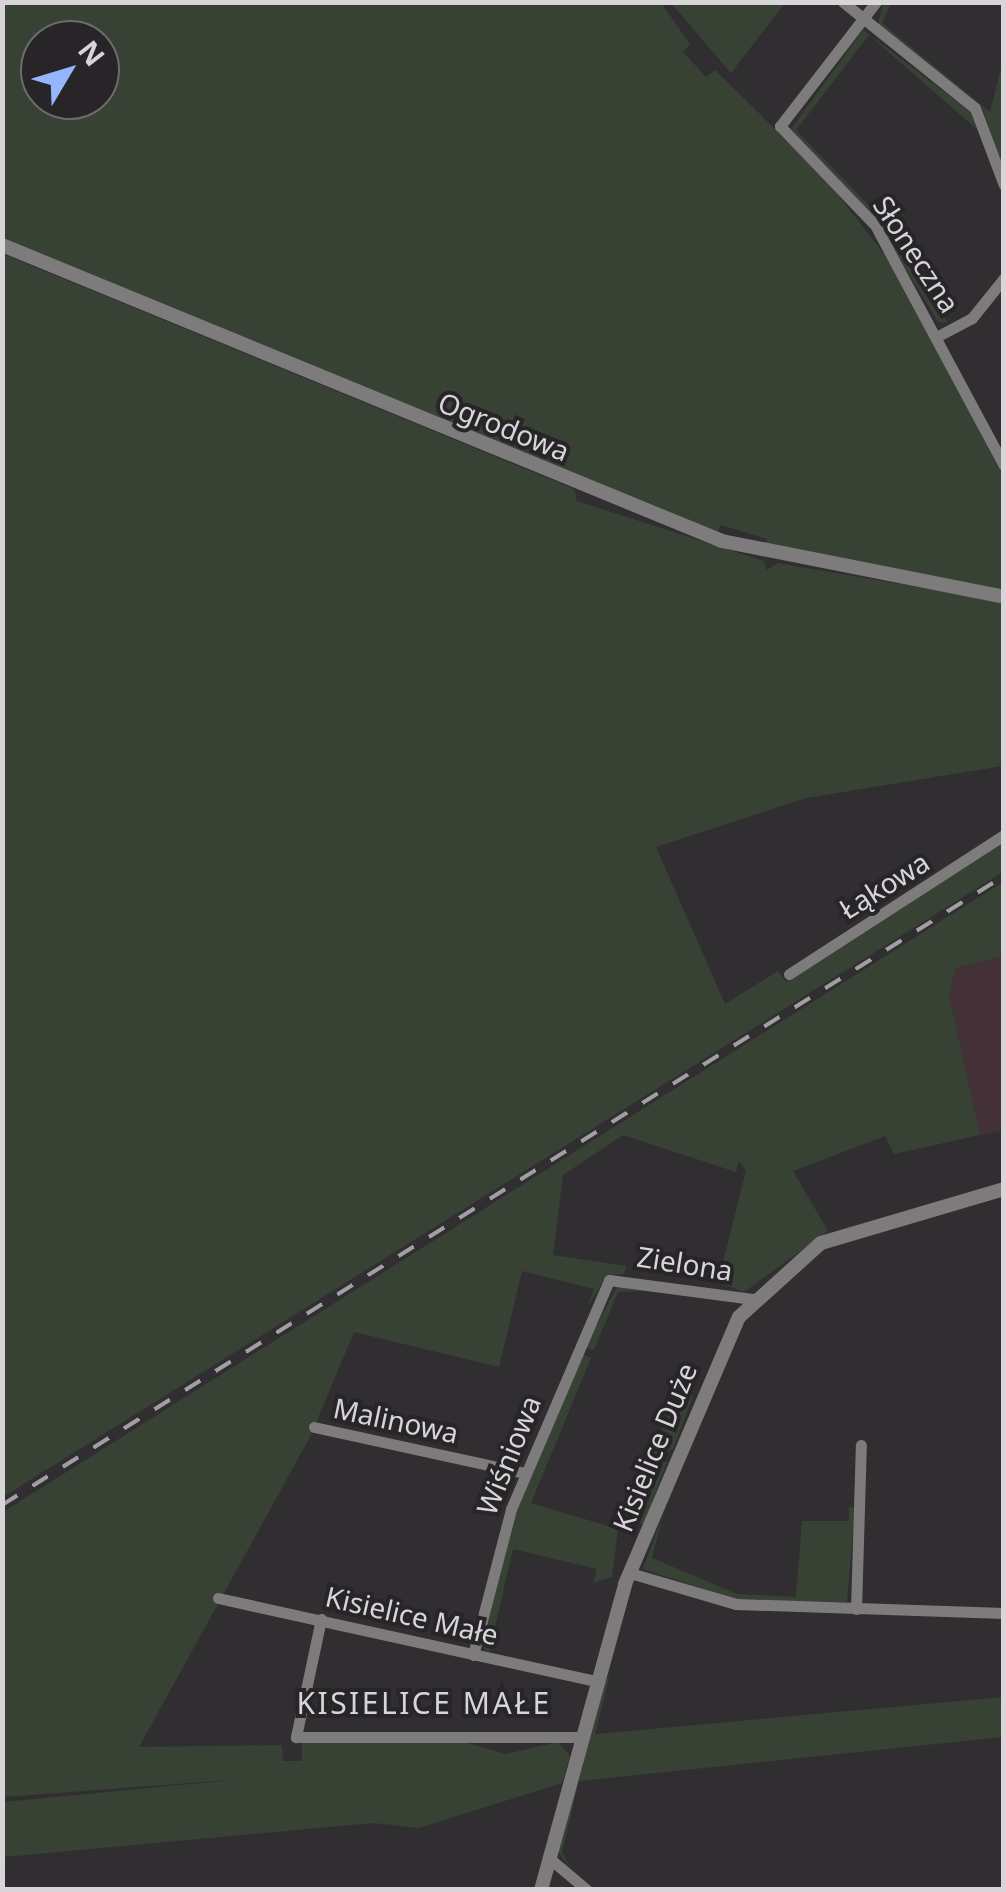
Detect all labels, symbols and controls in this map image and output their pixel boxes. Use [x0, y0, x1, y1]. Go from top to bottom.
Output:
north arrow [20, 20, 120, 120]
text: N [70, 32, 114, 73]
street label: Słoneczna [867, 189, 967, 319]
street label: Ogrodowa [434, 385, 574, 467]
street label: Łąkowa [833, 844, 935, 926]
street label: Zielona [635, 1239, 735, 1287]
street label: Kisielice Duże [605, 1358, 703, 1536]
street label: Malinowa [330, 1390, 462, 1450]
street label: Wiśniowa [469, 1391, 547, 1519]
street label: Kisielice Małe [322, 1579, 502, 1651]
district label: KISIELICE MAŁE [296, 1685, 552, 1721]

